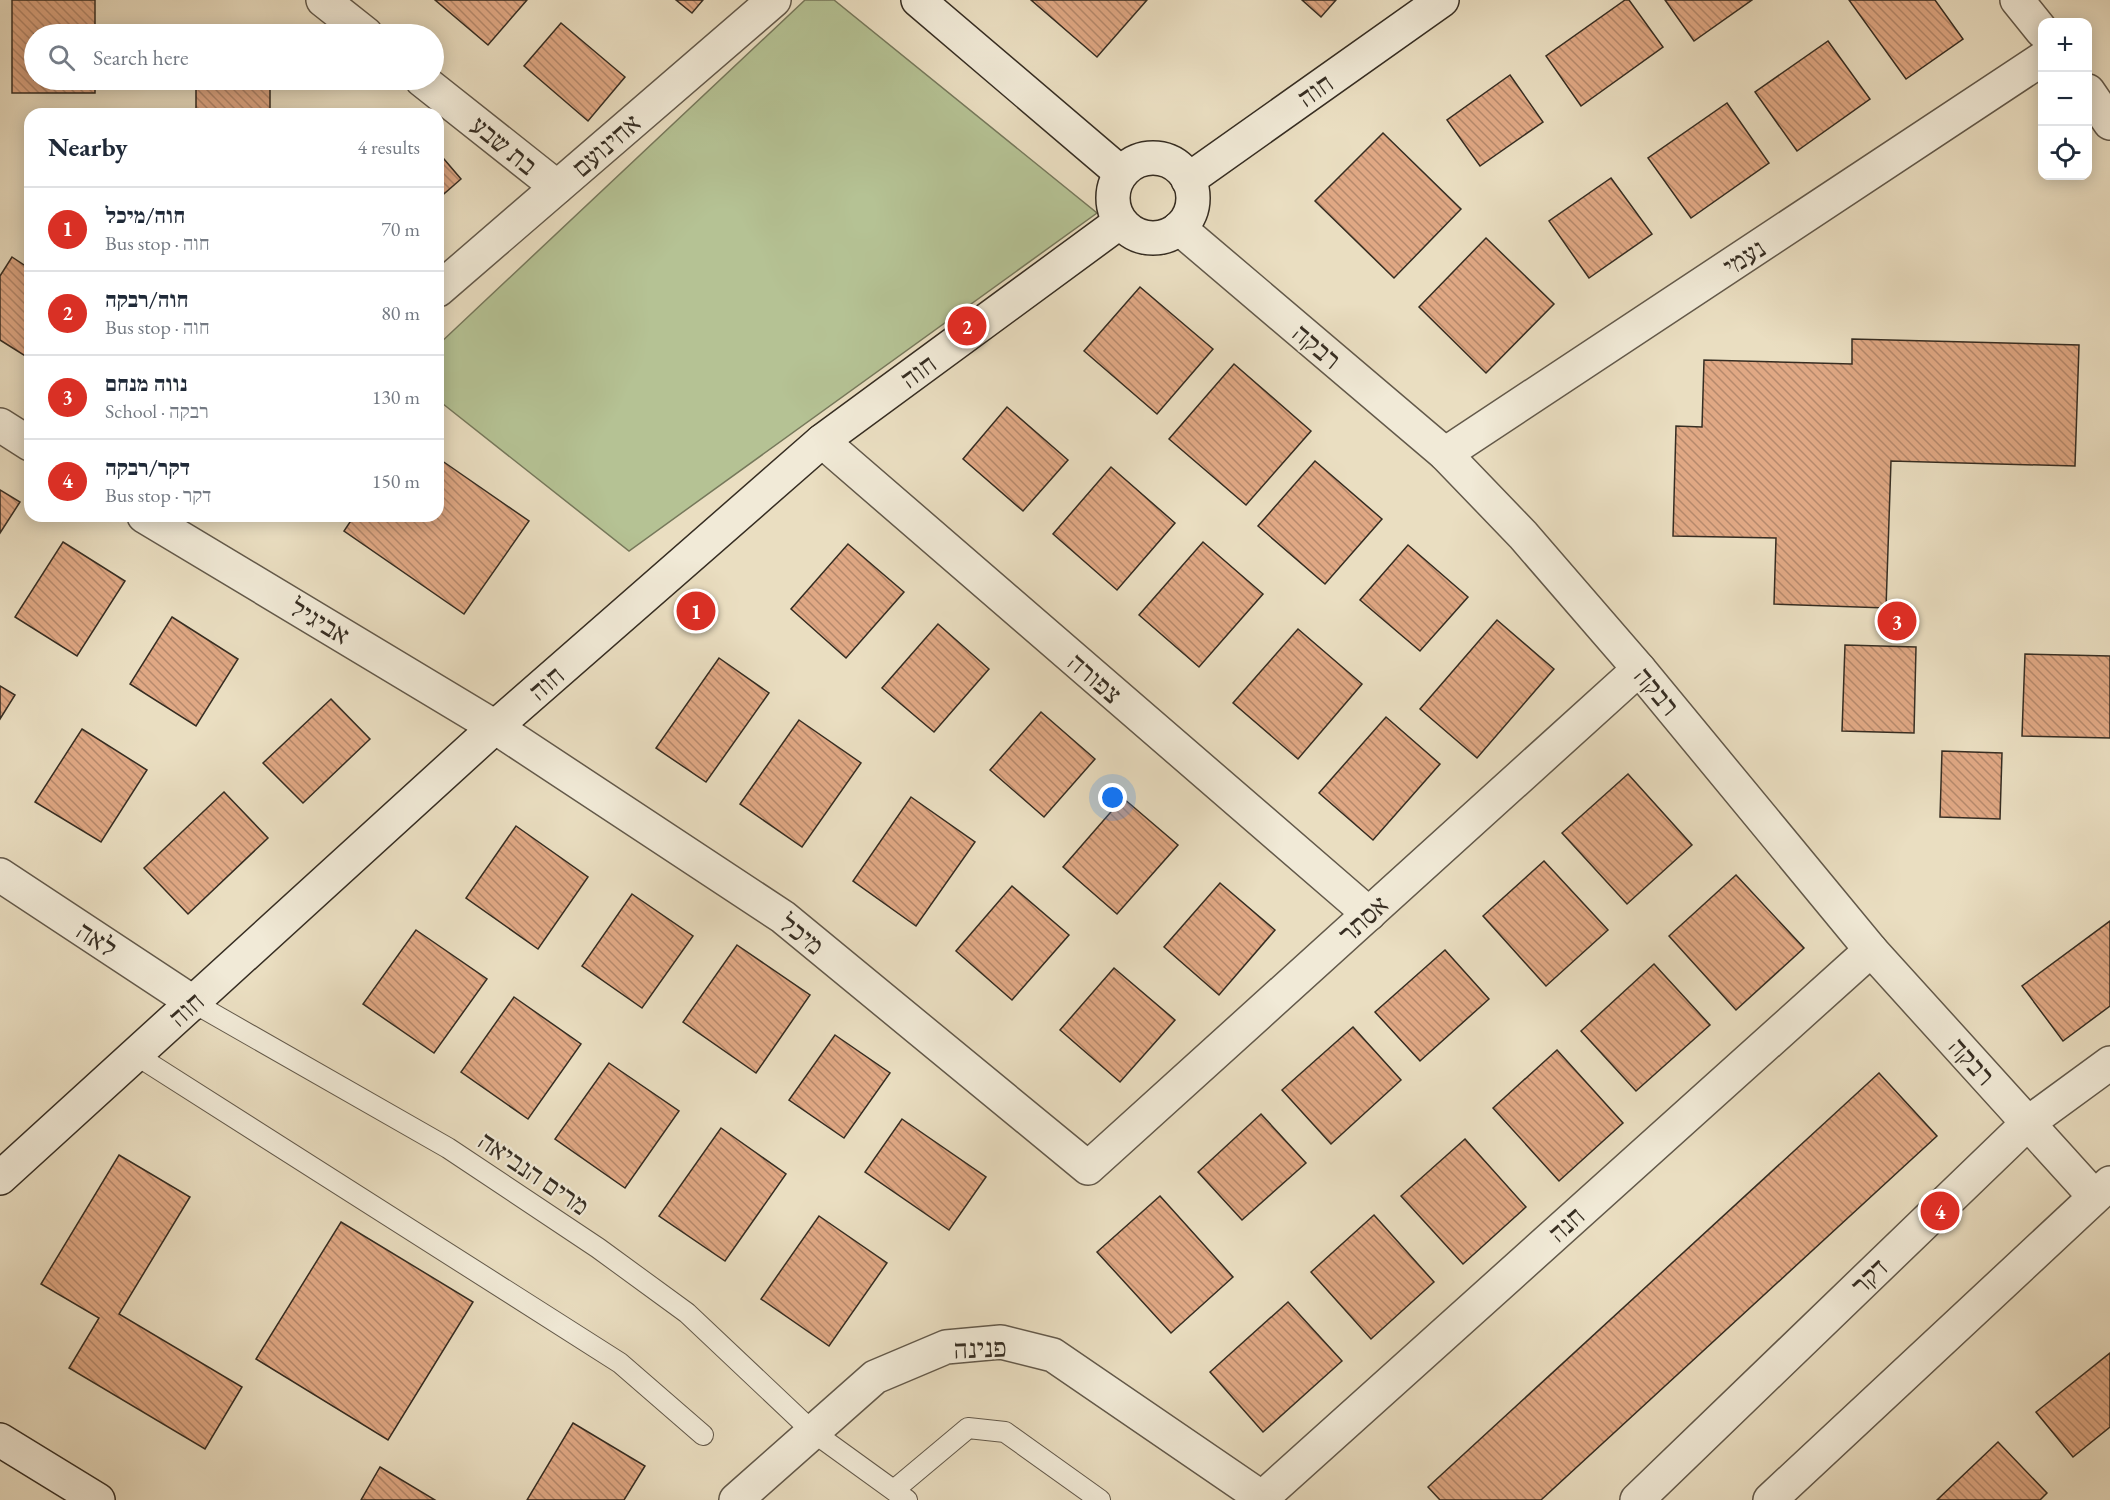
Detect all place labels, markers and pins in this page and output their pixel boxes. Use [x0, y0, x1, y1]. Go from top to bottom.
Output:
pin: 2 [948, 304, 986, 348]
pin: 1 [676, 588, 716, 634]
pin: 3 [1878, 598, 1916, 644]
pin: 4 [1920, 1188, 1960, 1234]

